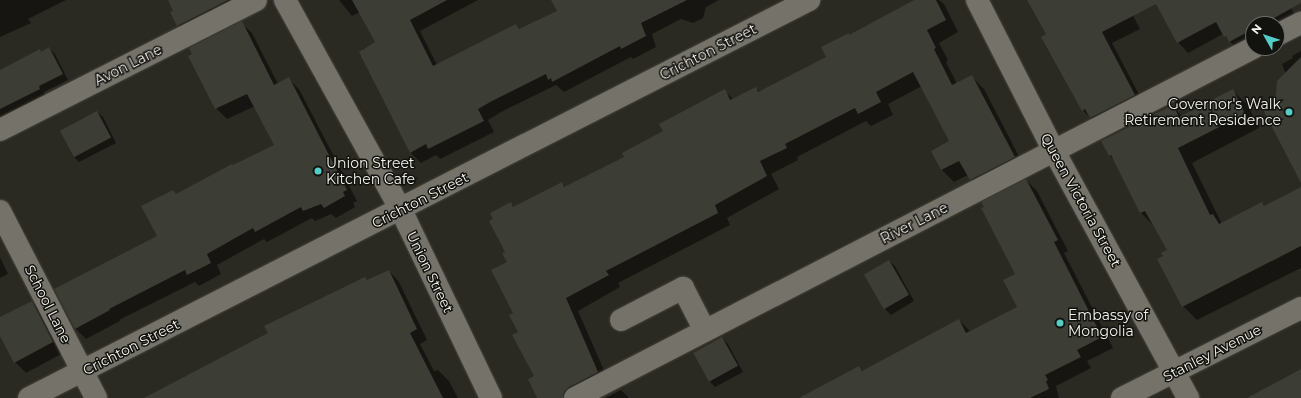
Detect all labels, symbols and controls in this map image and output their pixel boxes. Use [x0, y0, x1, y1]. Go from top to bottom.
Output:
north arrow [1245, 16, 1285, 56]
street label: Crichton Street [657, 20, 759, 84]
text: N [1248, 21, 1265, 37]
street label: Avon Lane [91, 41, 165, 89]
place label: Governor's Walk Retirement Residence [1124, 96, 1281, 128]
marker: Governor's Walk Retirement Residence [1284, 107, 1294, 117]
street label: Queen Victoria Street [1037, 130, 1125, 270]
place label: Union Street Kitchen Cafe [326, 155, 415, 188]
marker: Union Street Kitchen Cafe [313, 166, 323, 176]
street label: Crichton Street [369, 168, 471, 232]
street label: River Lane [877, 199, 951, 247]
street label: Union Street [403, 229, 457, 315]
street label: School Lane [21, 262, 75, 346]
place label: Embassy of Mongolia [1068, 307, 1148, 340]
street label: Crichton Street [80, 315, 182, 379]
marker: Embassy of Mongolia [1055, 318, 1065, 328]
street label: Stanley Avenue [1160, 321, 1264, 385]

